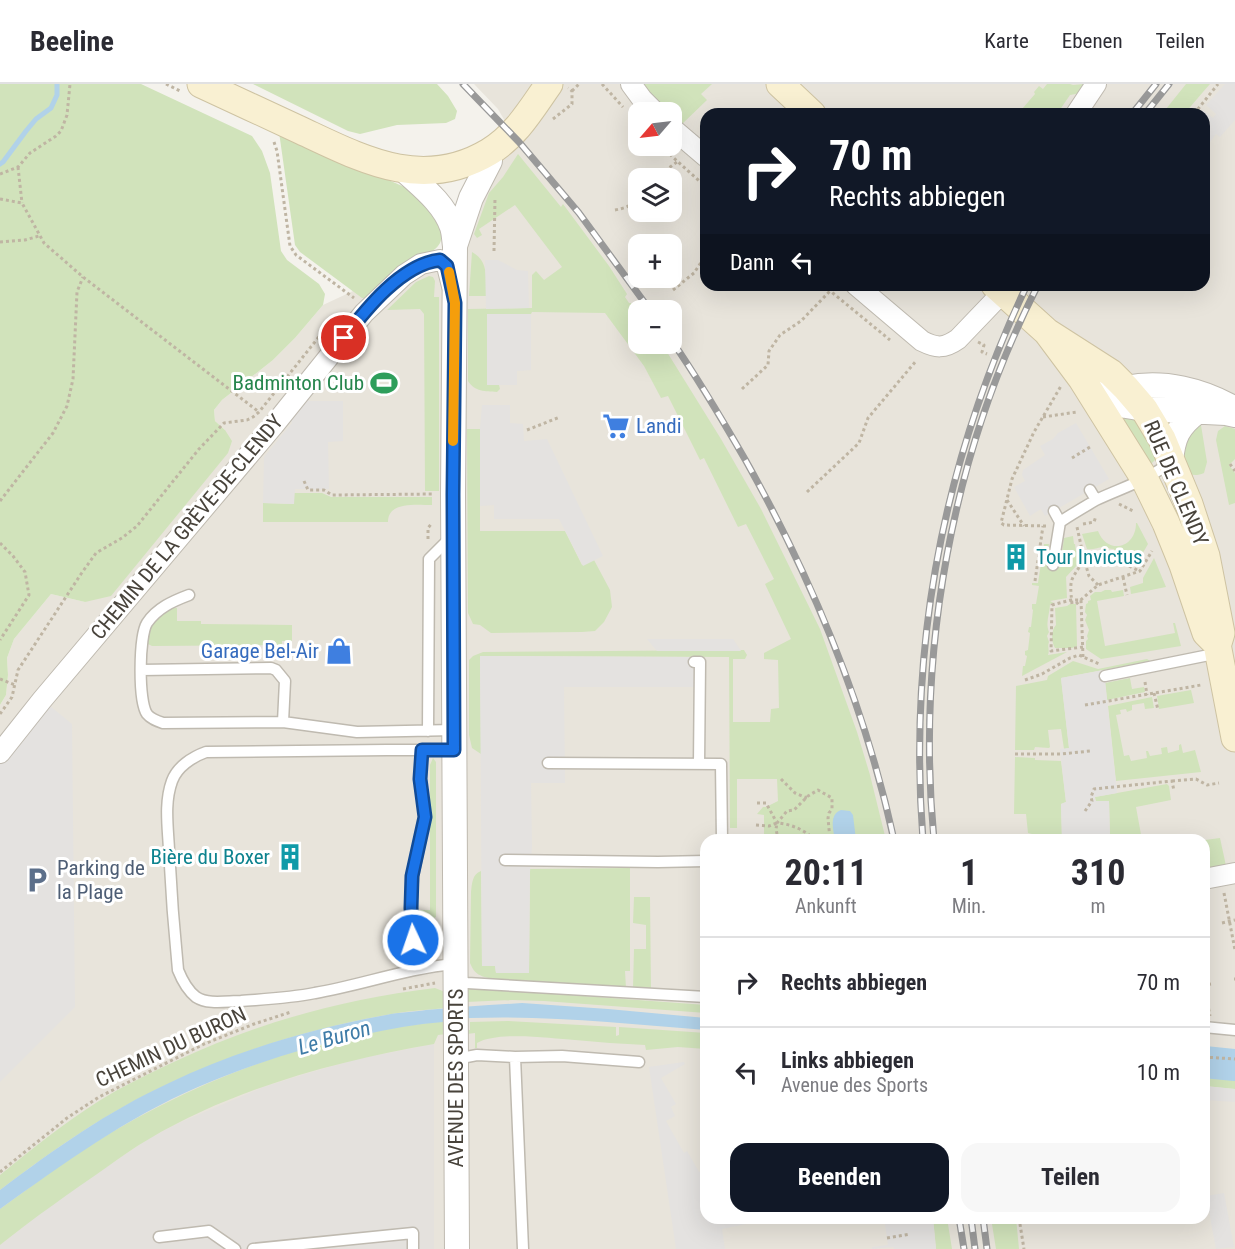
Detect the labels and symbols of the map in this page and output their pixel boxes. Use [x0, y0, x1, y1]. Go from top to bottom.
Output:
north arrow [628, 102, 682, 156]
pin [318, 312, 369, 363]
sports icon: Badminton Club [369, 368, 399, 398]
place label: Badminton Club [232, 371, 364, 395]
street label: CHEMIN DE LA GRÈVE-DE-CLENDY [86, 410, 288, 644]
supermarket icon: Landi [601, 411, 631, 441]
place label: Landi [636, 414, 681, 438]
street label: RUE DE CLENDY [1139, 417, 1213, 549]
building icon: Tour Invictus [1001, 542, 1031, 572]
place label: Tour Invictus [1036, 545, 1143, 569]
shop icon: Garage Bel-Air [324, 636, 354, 666]
place label: Garage Bel-Air [201, 639, 319, 663]
building icon: Bière du Boxer [275, 842, 305, 872]
place label: Bière du Boxer [151, 845, 270, 869]
place label: Parking de la Plage [57, 856, 145, 904]
parking icon: Parking de la Plage [22, 865, 52, 895]
position arrow [381, 908, 445, 972]
street label: AVENUE DES SPORTS [444, 989, 468, 1167]
street label: CHEMIN DU BURON [92, 1002, 250, 1092]
water label: Le Buron [295, 1015, 373, 1060]

